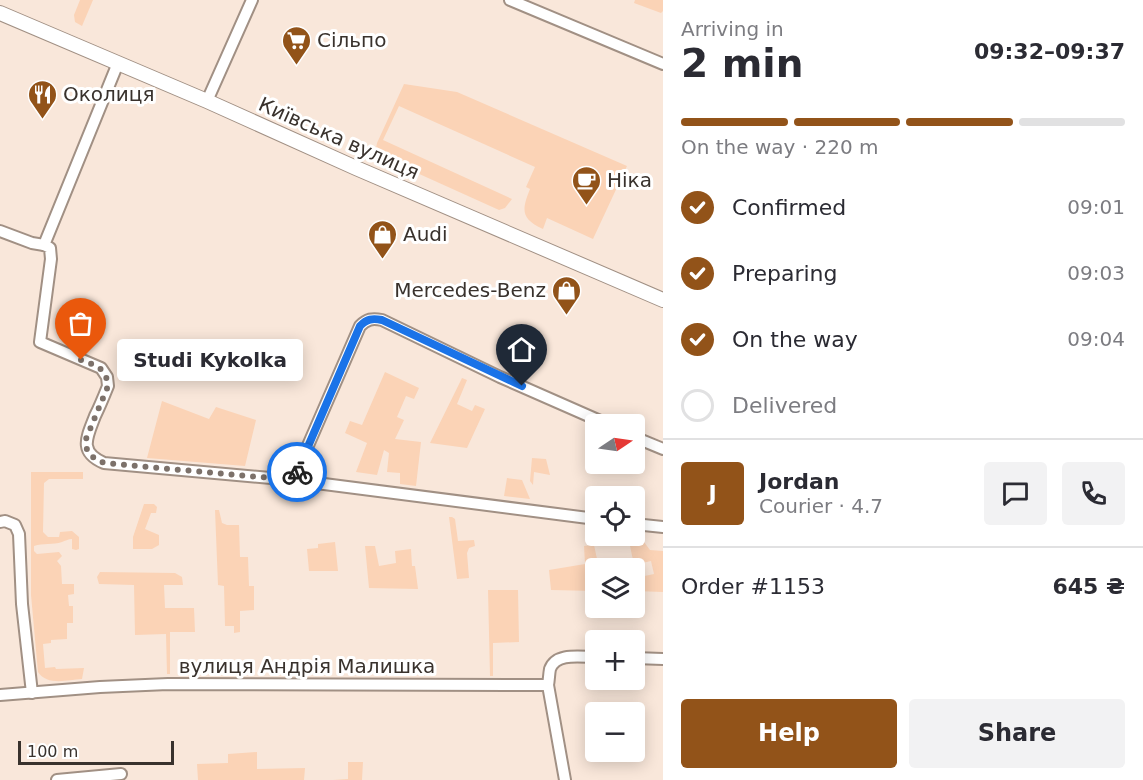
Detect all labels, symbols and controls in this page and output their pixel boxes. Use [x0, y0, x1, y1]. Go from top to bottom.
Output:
text: Arriving in [681, 17, 784, 41]
supermarket icon: Сільпо [280, 24, 312, 66]
place label: Сільпо [317, 28, 386, 52]
text: 09:32–09:37 [974, 39, 1125, 64]
text: 2 min [681, 41, 803, 86]
restaurant icon: Околиця [26, 78, 58, 120]
place label: Околиця [63, 82, 154, 106]
street label: Київська вулиця [255, 92, 423, 184]
text: On the way · 220 m [681, 135, 879, 159]
cafe icon: Ніка [570, 164, 602, 206]
place label: Ніка [607, 168, 652, 192]
icon: check [681, 191, 714, 224]
text: Confirmed [732, 195, 846, 220]
text: 09:01 [1067, 195, 1125, 219]
shop icon: Audi [366, 218, 398, 260]
place label: Audi [403, 222, 448, 246]
icon: check [681, 257, 714, 290]
text: Preparing [732, 261, 838, 286]
text: 09:03 [1067, 261, 1125, 285]
shop icon: Mercedes-Benz [551, 274, 583, 316]
place label: Mercedes-Benz [394, 278, 546, 302]
pin [55, 298, 106, 360]
icon: bag [64, 307, 97, 340]
icon: check [681, 323, 714, 356]
pin [496, 324, 547, 386]
text: On the way [732, 327, 858, 352]
text: 09:04 [1067, 327, 1125, 351]
icon: home [505, 333, 538, 366]
callout: Studi Kykolka [117, 339, 303, 381]
text: Studi Kykolka [133, 348, 287, 372]
text: Delivered [732, 393, 837, 418]
north arrow [585, 414, 645, 474]
map controls [585, 414, 645, 762]
courier [267, 442, 327, 502]
icon: bike [281, 456, 314, 489]
button: chat [984, 462, 1047, 525]
button: phone [1062, 462, 1125, 525]
text: Jordan [759, 469, 839, 494]
text: J [708, 481, 717, 506]
button: locate [585, 486, 645, 546]
text: Courier · 4.7 [759, 494, 883, 518]
button: layers [585, 558, 645, 618]
text: Order #1153 [681, 574, 825, 599]
text: 645 ₴ [1053, 574, 1125, 599]
button: + [585, 630, 645, 690]
street label: вулиця Андрія Малишка [179, 654, 435, 678]
button: Help [681, 699, 897, 768]
button: Share [909, 699, 1125, 768]
button: − [585, 702, 645, 762]
scale bar [18, 738, 174, 766]
text: 100 m [27, 742, 78, 761]

